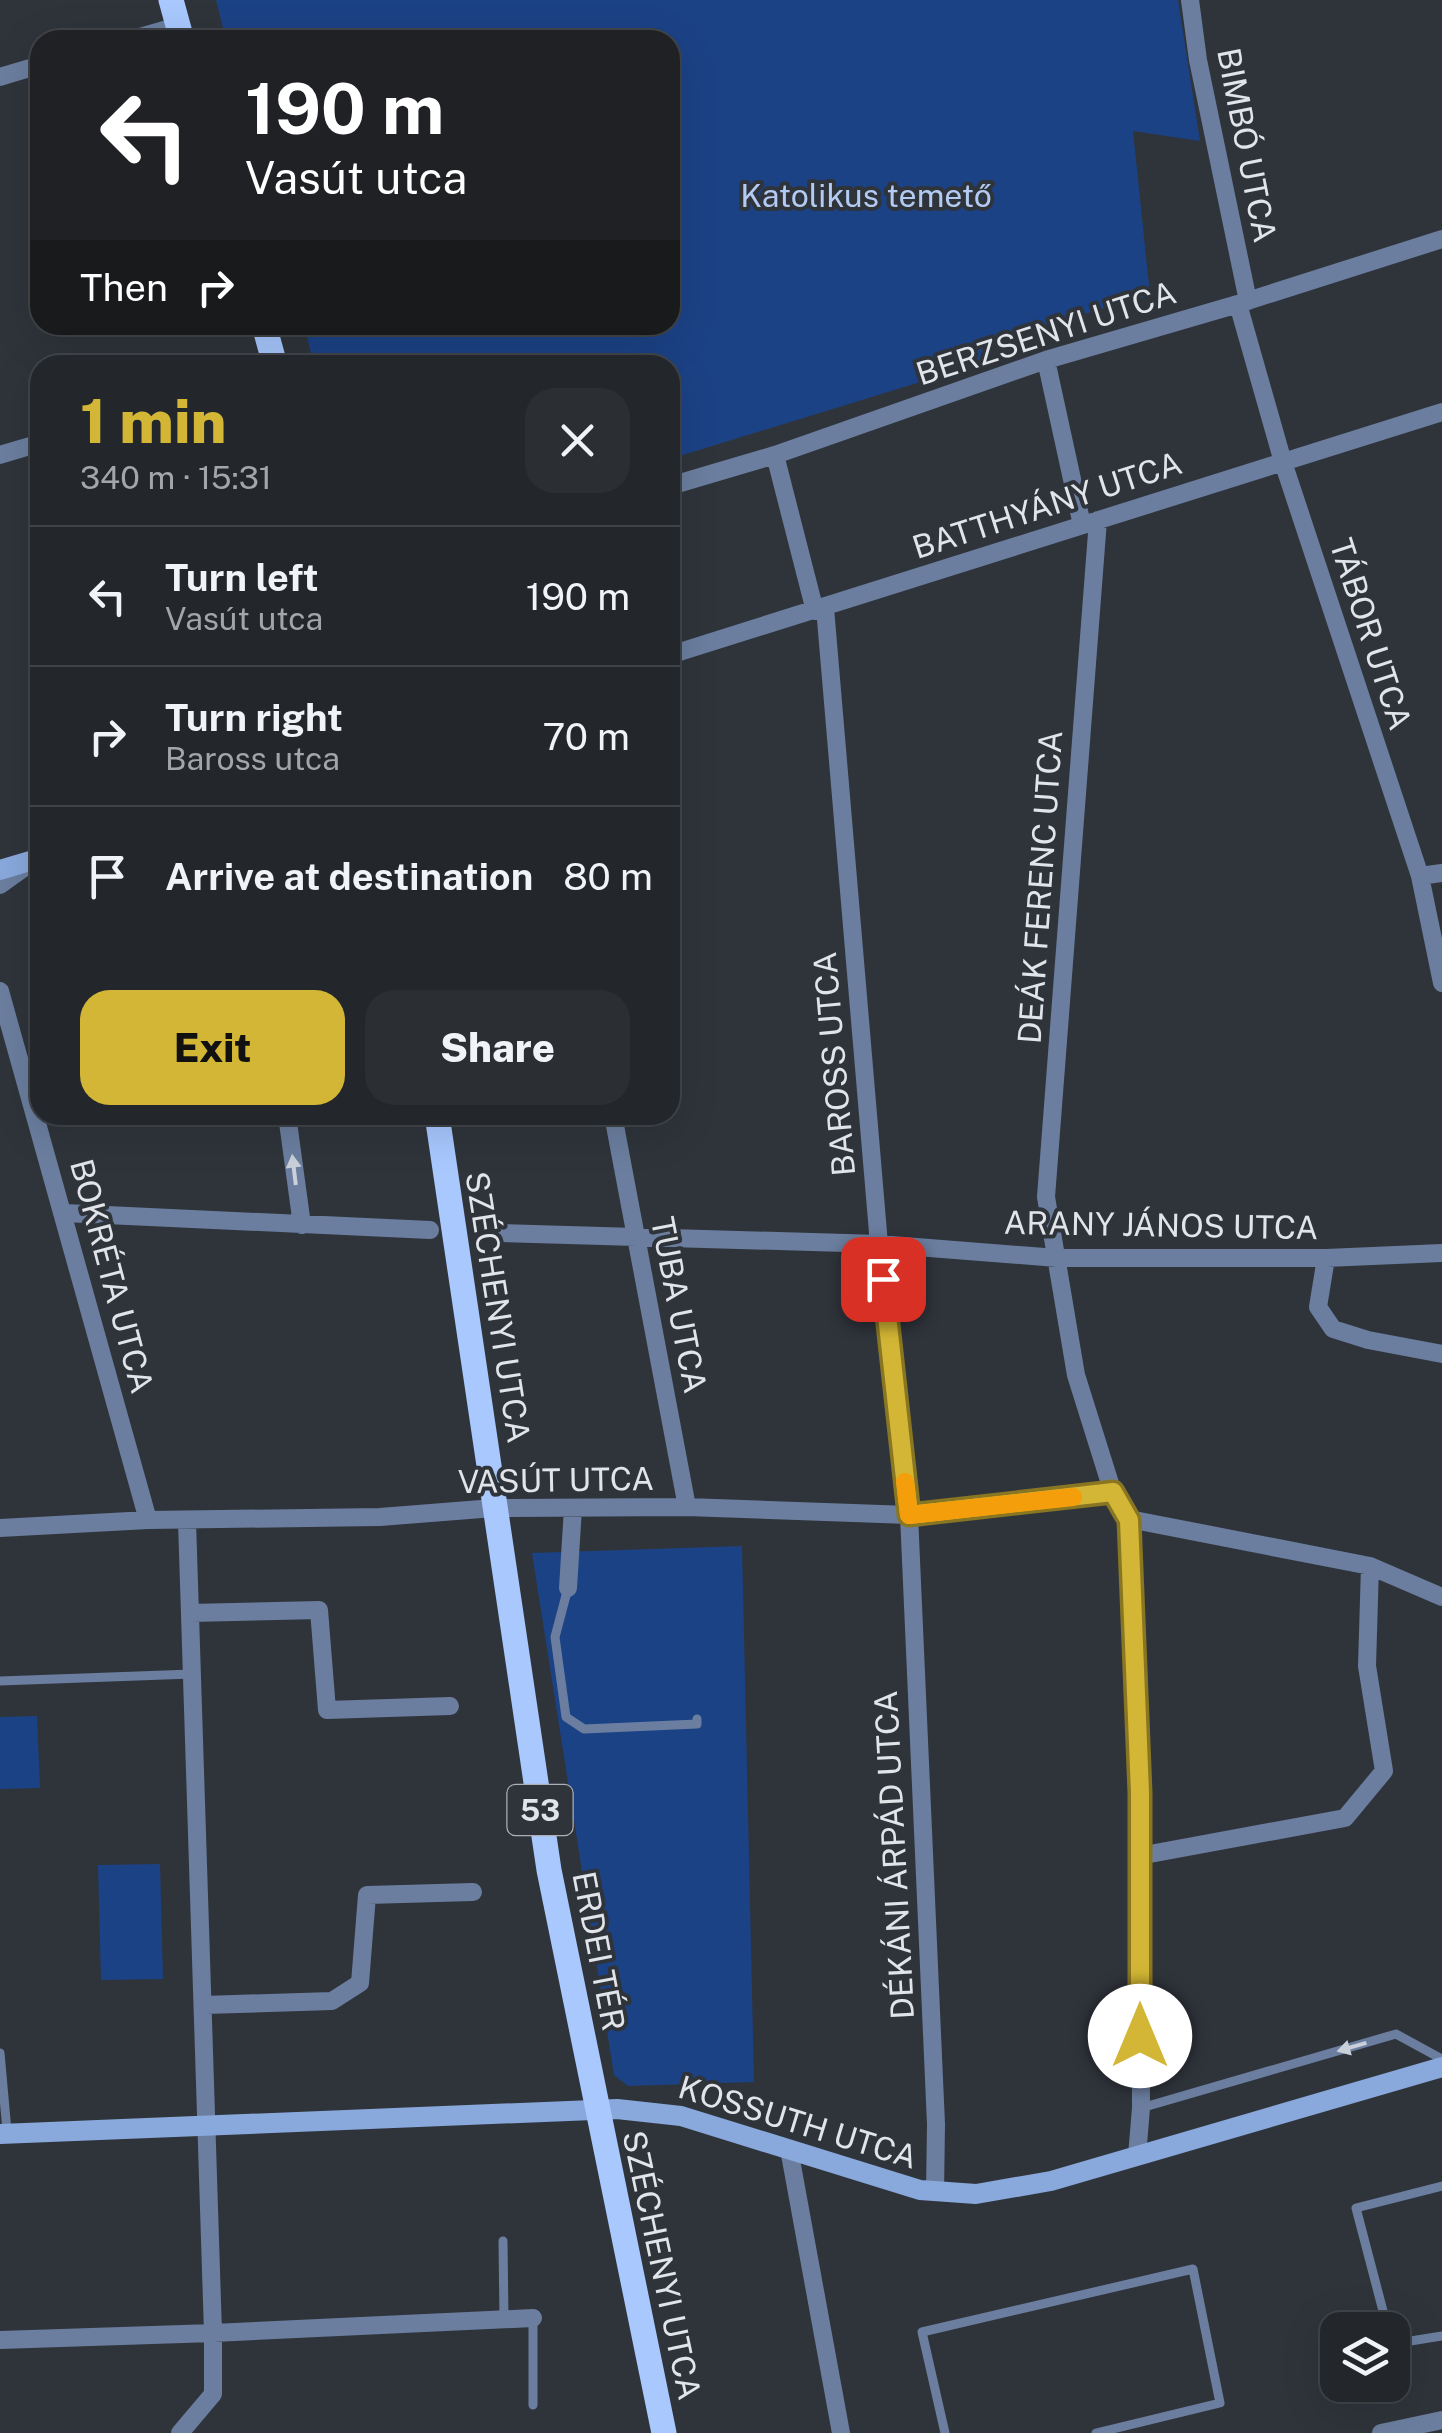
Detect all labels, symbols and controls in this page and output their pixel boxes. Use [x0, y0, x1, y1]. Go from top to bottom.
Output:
street label: BIMBÓ UTCA [1210, 44, 1285, 245]
text: 190 m [245, 67, 444, 150]
icon: left [80, 70, 210, 200]
text: Vasút utca [245, 151, 467, 204]
park label: Katolikus temető [740, 177, 992, 214]
icon: right [188, 260, 243, 315]
text: Then [80, 265, 168, 310]
street label: BERZSENYI UTCA [911, 274, 1181, 392]
text: 1 min [80, 386, 227, 457]
button: close [525, 388, 630, 493]
street label: BATTHYÁNY UTCA [908, 444, 1186, 566]
text: 340 m · 15:31 [80, 459, 272, 496]
street label: TÁBOR UTCA [1323, 534, 1419, 734]
text: Turn left [165, 555, 319, 600]
icon: left [80, 569, 135, 624]
text: 190 m [526, 574, 630, 619]
text: Vasút utca [165, 600, 323, 637]
text: Turn right [165, 695, 343, 740]
icon: right [80, 709, 135, 764]
text: 70 m [543, 714, 630, 759]
street label: DEÁK FERENC UTCA [1011, 729, 1069, 1045]
text: Baross utca [165, 740, 340, 777]
icon: arrive [80, 849, 135, 904]
text: Arrive at destination [165, 854, 533, 899]
text: 80 m [563, 854, 653, 899]
street label: BAROSS UTCA [806, 950, 862, 1178]
button: Exit [80, 990, 345, 1105]
button: Share [365, 990, 630, 1105]
one-way arrow [286, 1154, 302, 1185]
street label: BOKRÉTA UTCA [63, 1155, 161, 1397]
street label: SZÉCHENYI UTCA [458, 1169, 538, 1445]
street label: ARANY JÁNOS UTCA [1003, 1204, 1319, 1246]
street label: TUBA UTCA [644, 1214, 714, 1396]
pin [841, 1237, 926, 1322]
icon: arrive [856, 1252, 911, 1307]
street label: VASÚT UTCA [458, 1459, 654, 1500]
street label: DÉKÁNI ÁRPÁD UTCA [867, 1690, 921, 2020]
road number: 53 [508, 1785, 572, 1835]
street label: ERDEI TÉR [565, 1868, 633, 2034]
position arrow [1088, 1984, 1192, 2088]
one-way arrow [1337, 2040, 1367, 2055]
street label: KOSSUTH UTCA [674, 2068, 922, 2176]
street label: SZÉCHENYI UTCA [615, 2127, 709, 2403]
map controls [1320, 2312, 1410, 2402]
button: layers [1320, 2312, 1410, 2402]

